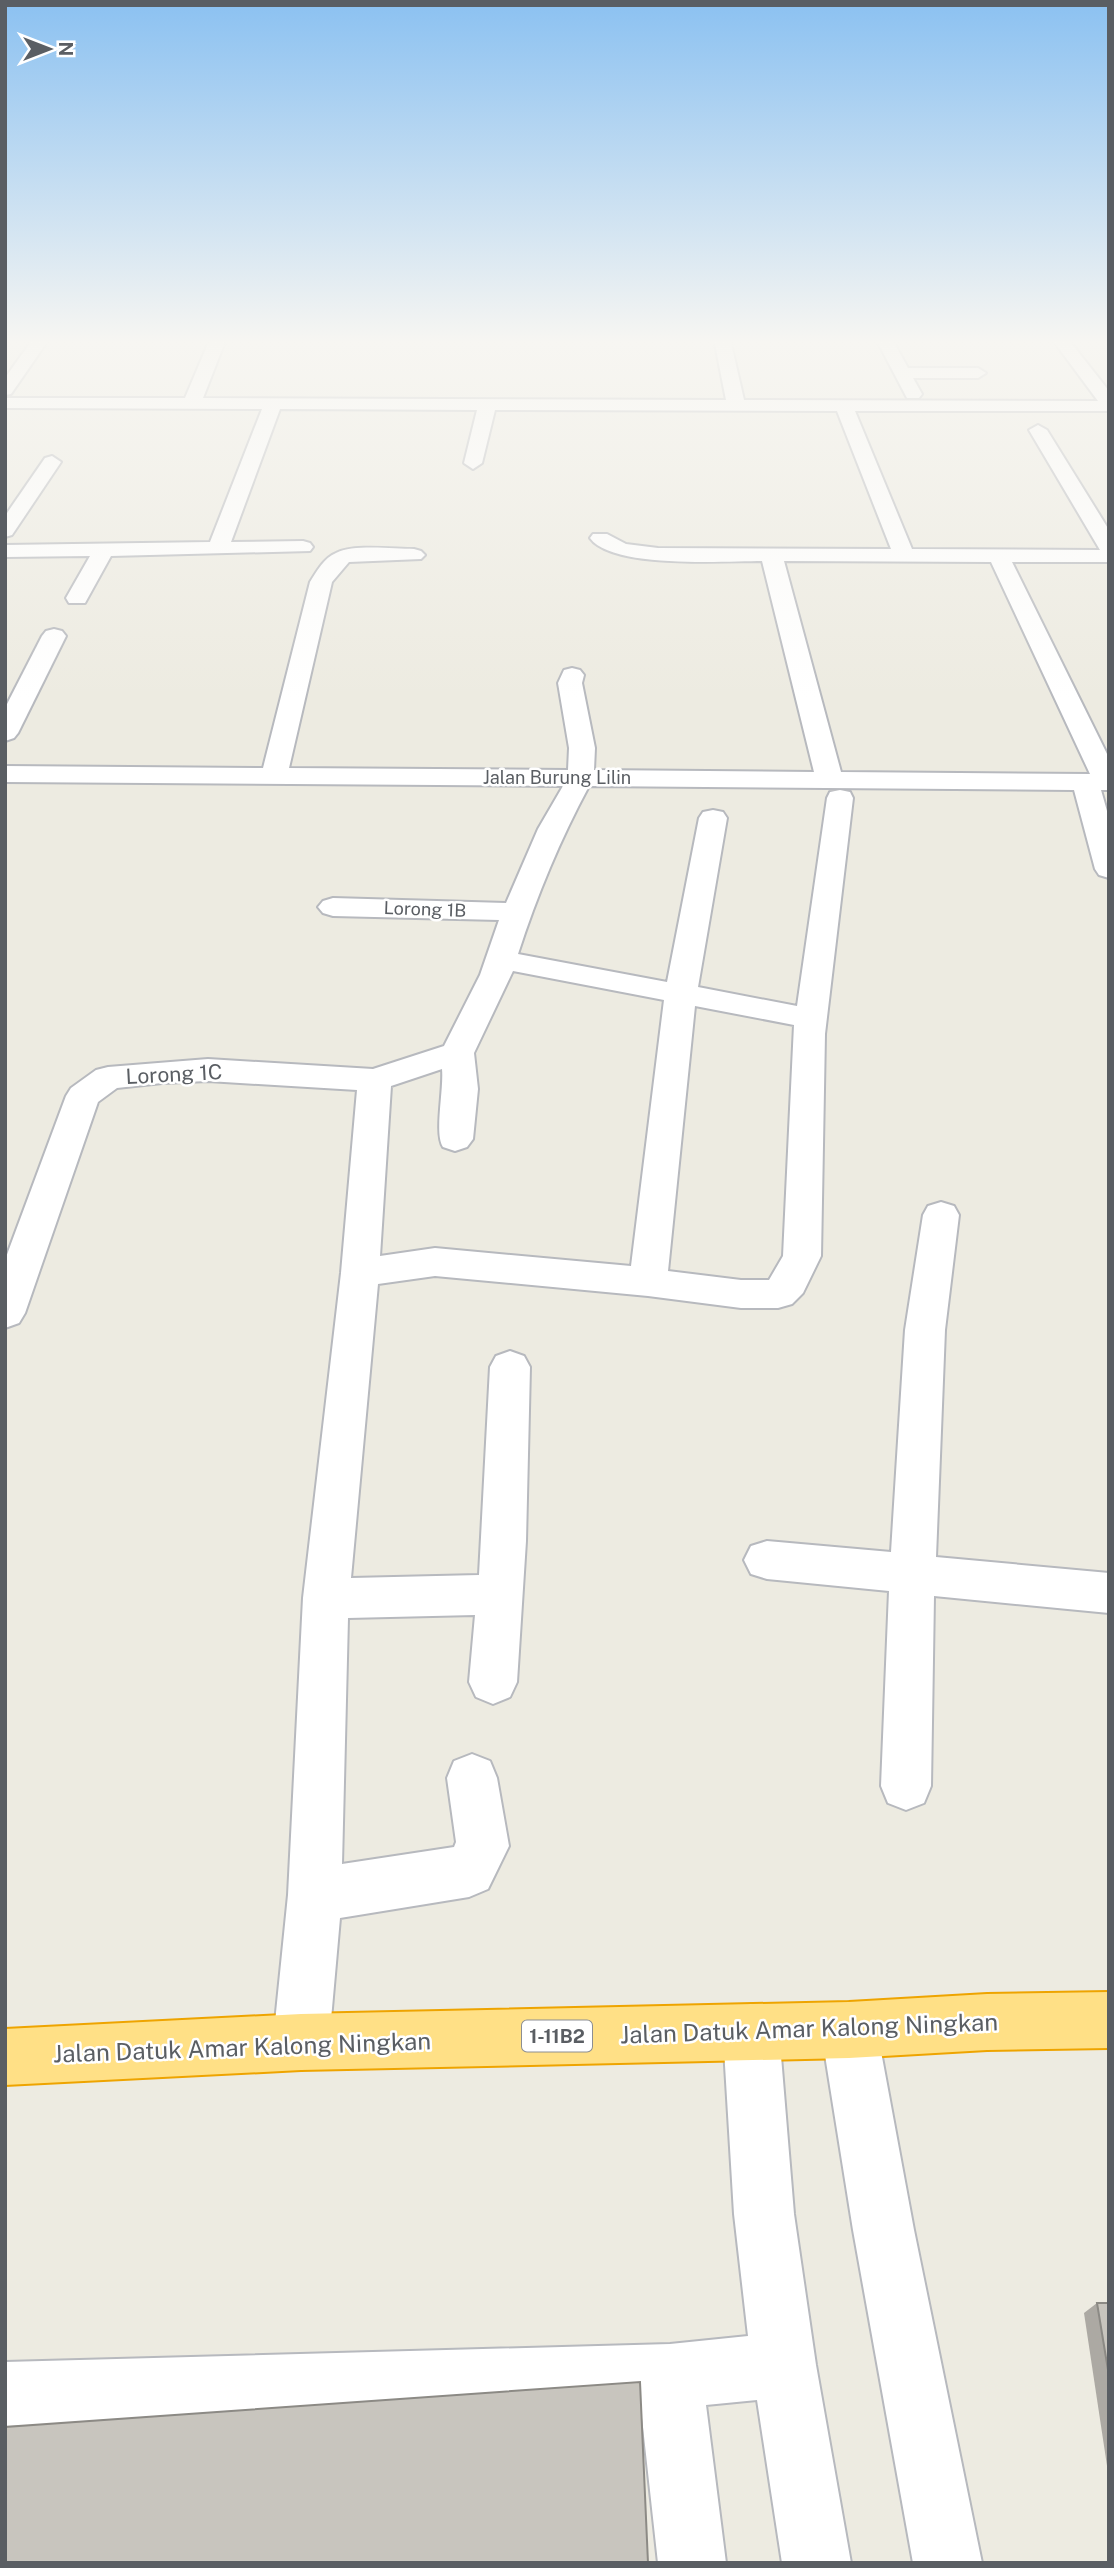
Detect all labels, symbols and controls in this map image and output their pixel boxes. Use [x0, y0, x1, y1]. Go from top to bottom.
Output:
north arrow [14, 14, 84, 84]
text: N [55, 42, 77, 56]
street label: Jalan Burung Lilin [483, 767, 631, 788]
street label: Lorong 1B [383, 897, 467, 921]
street label: Lorong 1C [125, 1059, 223, 1089]
street label: Jalan Datuk Amar Kalong Ningkan [619, 2007, 999, 2049]
road number: 1-11B2 [522, 2020, 592, 2052]
street label: Jalan Datuk Amar Kalong Ningkan [52, 2026, 432, 2068]

